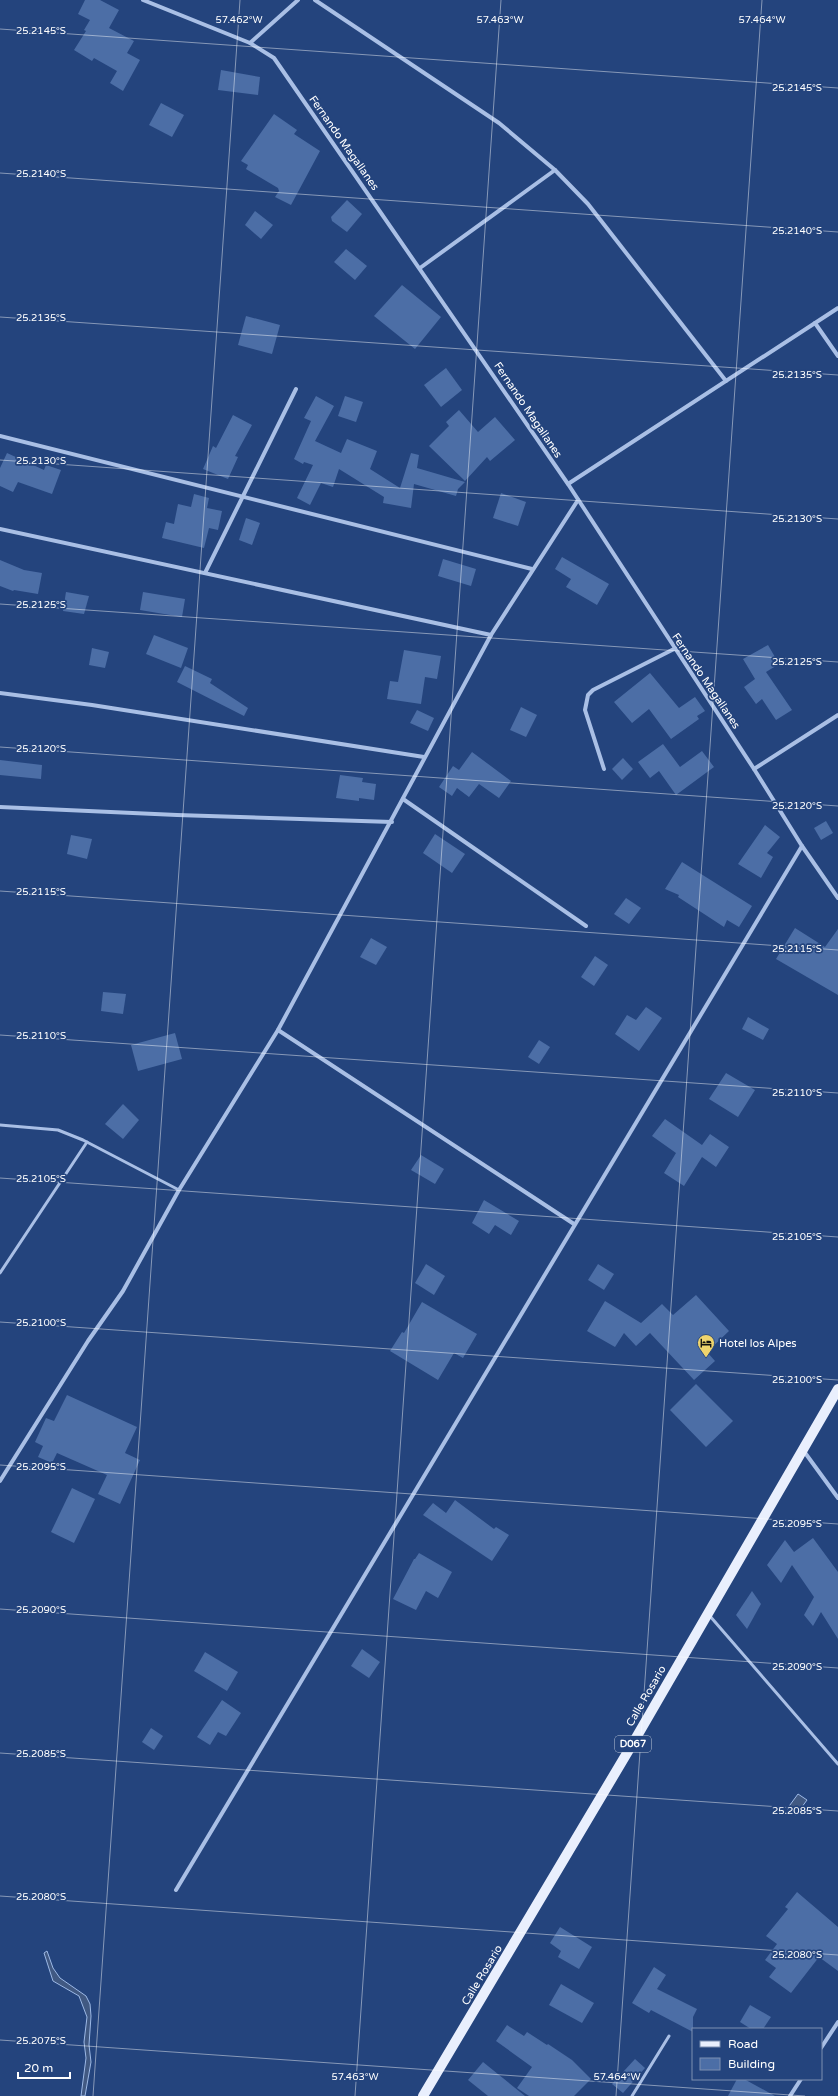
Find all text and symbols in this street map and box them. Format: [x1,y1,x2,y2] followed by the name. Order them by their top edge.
[215,14,263,26] text: 57.462°W
[476,14,524,26] text: 57.463°W
[738,14,786,26] text: 57.464°W
[16,25,66,37] text: 25.2145°S
[772,82,822,94] text: 25.2145°S
[306,93,382,193] street label: Fernando Magallanes
[16,168,66,180] text: 25.2140°S
[772,225,822,237] text: 25.2140°S
[16,312,66,324] text: 25.2135°S
[491,360,565,460] street label: Fernando Magallanes
[772,369,822,381] text: 25.2135°S
[16,455,66,467] text: 25.2130°S
[772,513,822,525] text: 25.2130°S
[16,599,66,611] text: 25.2125°S
[669,631,743,731] street label: Fernando Magallanes
[772,656,822,668] text: 25.2125°S
[16,743,66,755] text: 25.2120°S
[772,800,822,812] text: 25.2120°S
[16,886,66,898] text: 25.2115°S
[772,943,822,955] text: 25.2115°S
[16,1030,66,1042] text: 25.2110°S
[772,1087,822,1099] text: 25.2110°S
[16,1173,66,1185] text: 25.2105°S
[772,1231,822,1243] text: 25.2105°S
[16,1317,66,1329] text: 25.2100°S
[696,1333,716,1358] hotel icon: Hotel los Alpes
[719,1337,797,1350] place label: Hotel los Alpes
[772,1374,822,1386] text: 25.2100°S
[16,1461,66,1473] text: 25.2095°S
[772,1518,822,1530] text: 25.2095°S
[16,1604,66,1616] text: 25.2090°S
[772,1661,822,1673] text: 25.2090°S
[623,1663,669,1729] street label: Calle Rosario
[615,1736,651,1752] road number: D067
[16,1748,66,1760] text: 25.2085°S
[772,1805,822,1817] text: 25.2085°S
[16,1891,66,1903] text: 25.2080°S
[459,1942,505,2007] street label: Calle Rosario
[772,1949,822,1961] text: 25.2080°S
[692,2028,822,2080] legend
[16,2035,66,2047] text: 25.2075°S
[728,2037,758,2051] text: Road
[18,2054,70,2080] scale bar
[728,2057,775,2071] text: Building
[24,2061,53,2075] text: 20 m
[331,2071,379,2083] text: 57.463°W
[593,2071,641,2083] text: 57.464°W

